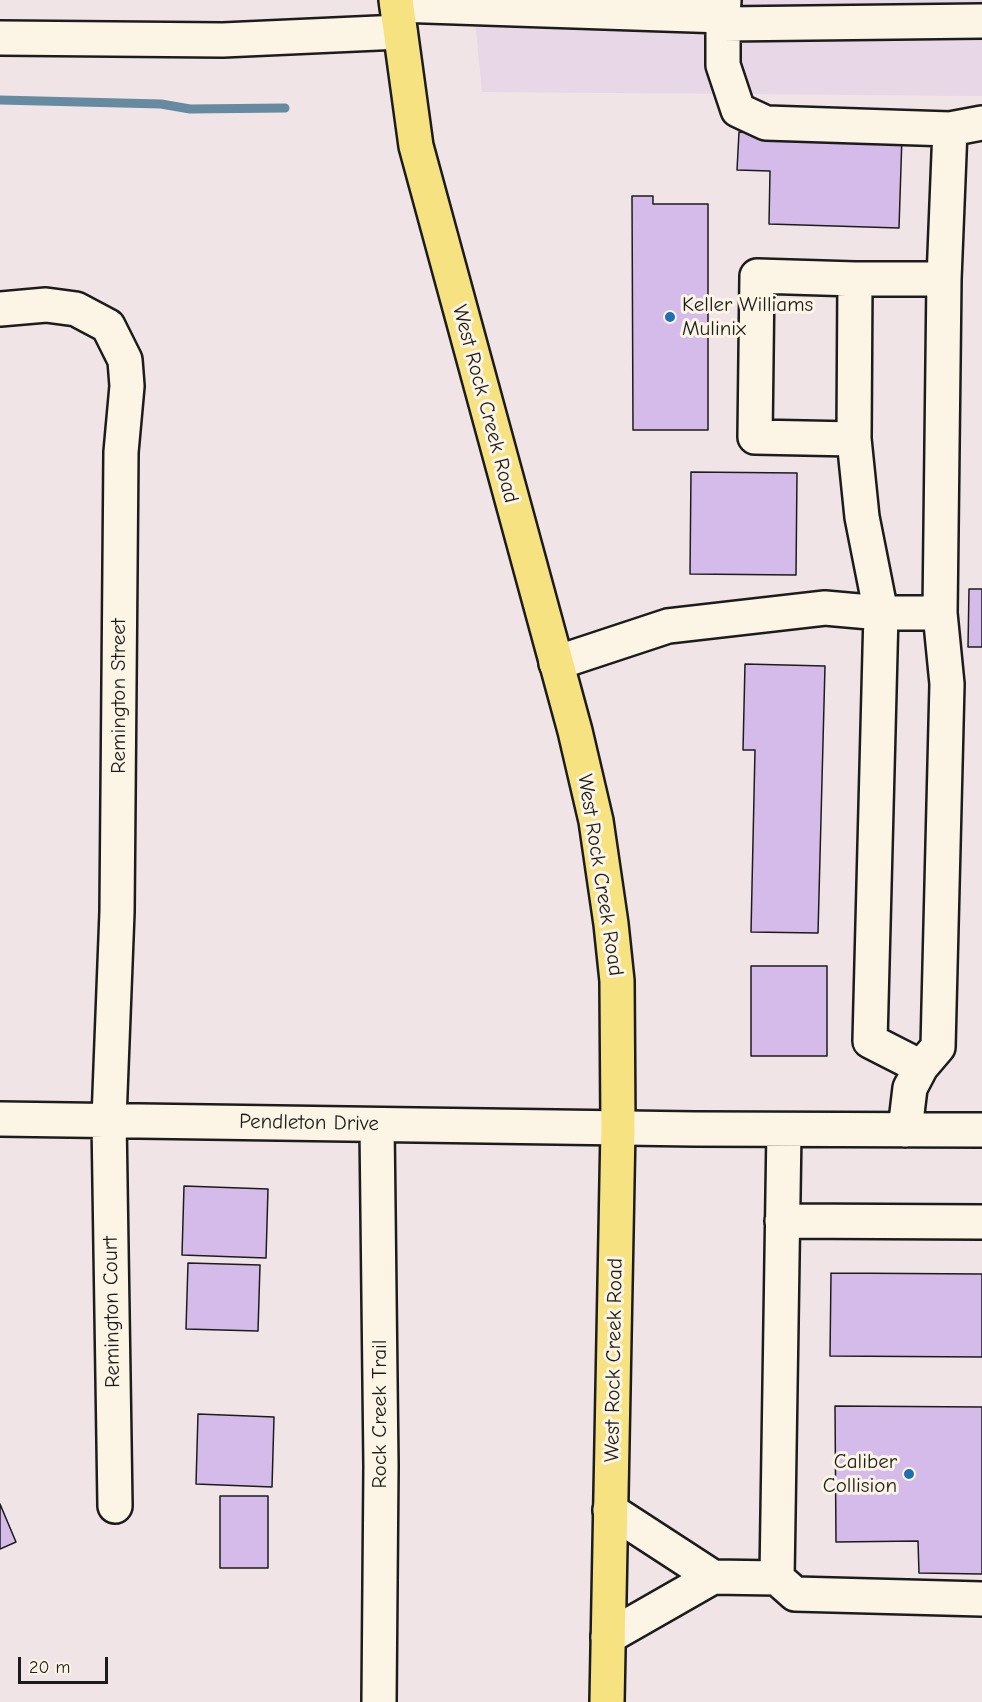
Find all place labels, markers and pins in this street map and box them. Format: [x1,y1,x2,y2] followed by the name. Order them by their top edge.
[682,292,813,342] place label: Keller Williams Mulinix
[663,310,677,324] marker: Keller Williams Mulinix
[823,1449,897,1499] place label: Caliber Collision
[902,1467,916,1481] marker: Caliber Collision

